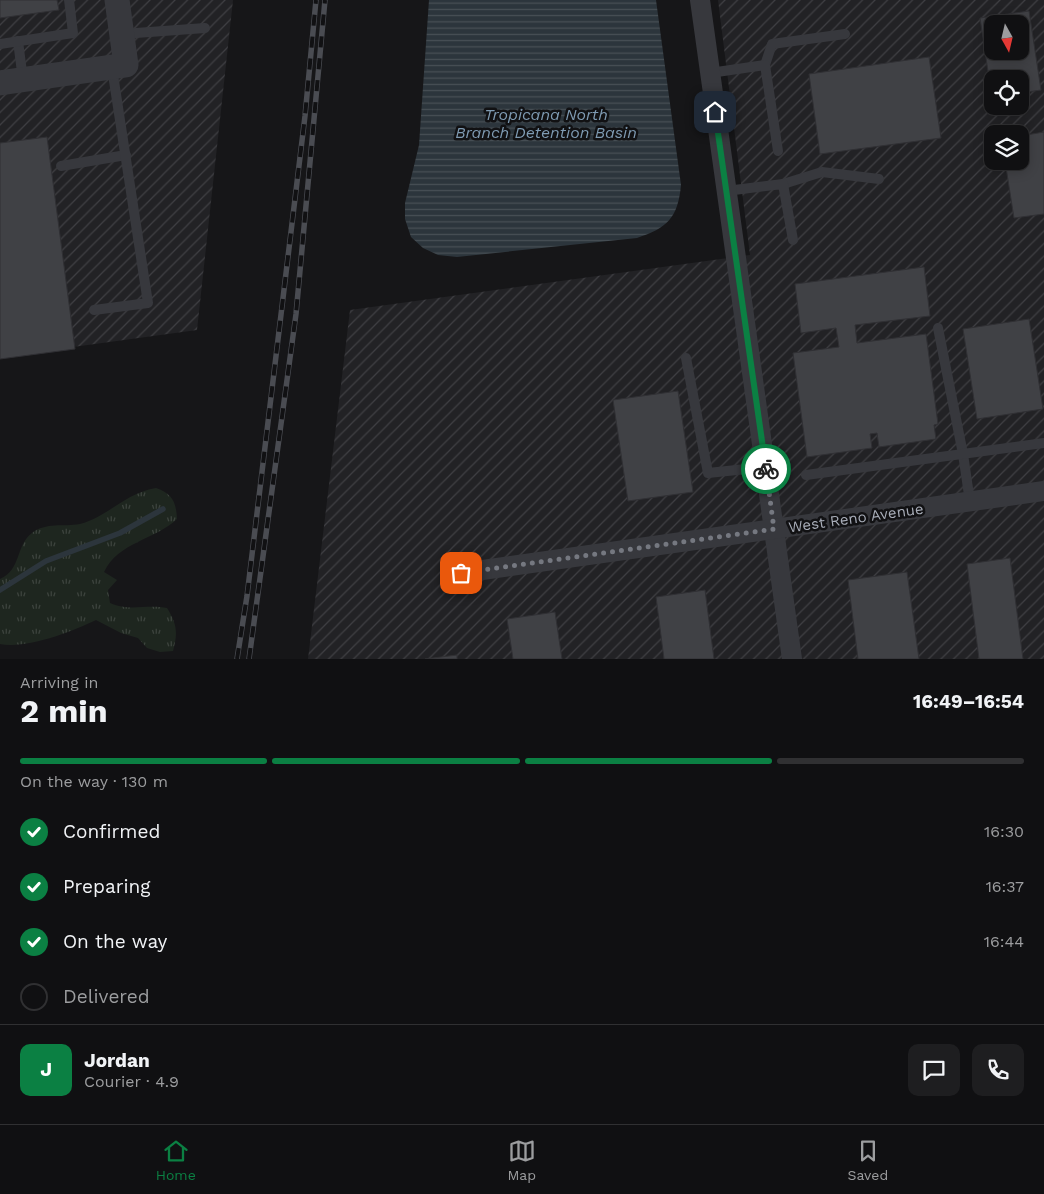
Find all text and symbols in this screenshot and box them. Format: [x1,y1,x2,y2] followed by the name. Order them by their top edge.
[984,15,1029,60] north arrow
[984,15,1029,170] map controls
[984,70,1029,115] button: locate
[694,91,736,133] pin
[701,98,729,126] icon: home
[455,105,637,142] water label: Tropicana North Branch Detention Basin
[984,125,1029,170] button: layers
[741,444,791,494] courier
[752,455,780,483] icon: bike
[787,500,925,536] street label: West Reno Avenue
[440,552,482,594] pin
[447,559,475,587] icon: bag
[20,673,98,692] text: Arriving in
[913,690,1024,713] text: 16:49–16:54
[20,692,108,730] text: 2 min
[20,772,168,791] text: On the way · 130 m
[20,818,48,846] icon: check
[63,820,160,843] text: Confirmed
[984,822,1024,841] text: 16:30
[20,873,48,901] icon: check
[63,875,150,898] text: Preparing
[986,877,1024,896] text: 16:37
[20,928,48,956] icon: check
[63,930,167,953] text: On the way
[984,932,1024,951] text: 16:44
[63,985,150,1008] text: Delivered
[908,1044,960,1096] button: chat
[972,1044,1024,1096] button: phone
[84,1049,150,1072] text: Jordan
[40,1058,52,1081] text: J
[84,1072,179,1091] text: Courier · 4.9
[156,1137,196,1183] tab: Home
[507,1137,536,1183] tab: Map
[848,1137,888,1183] tab: Saved

